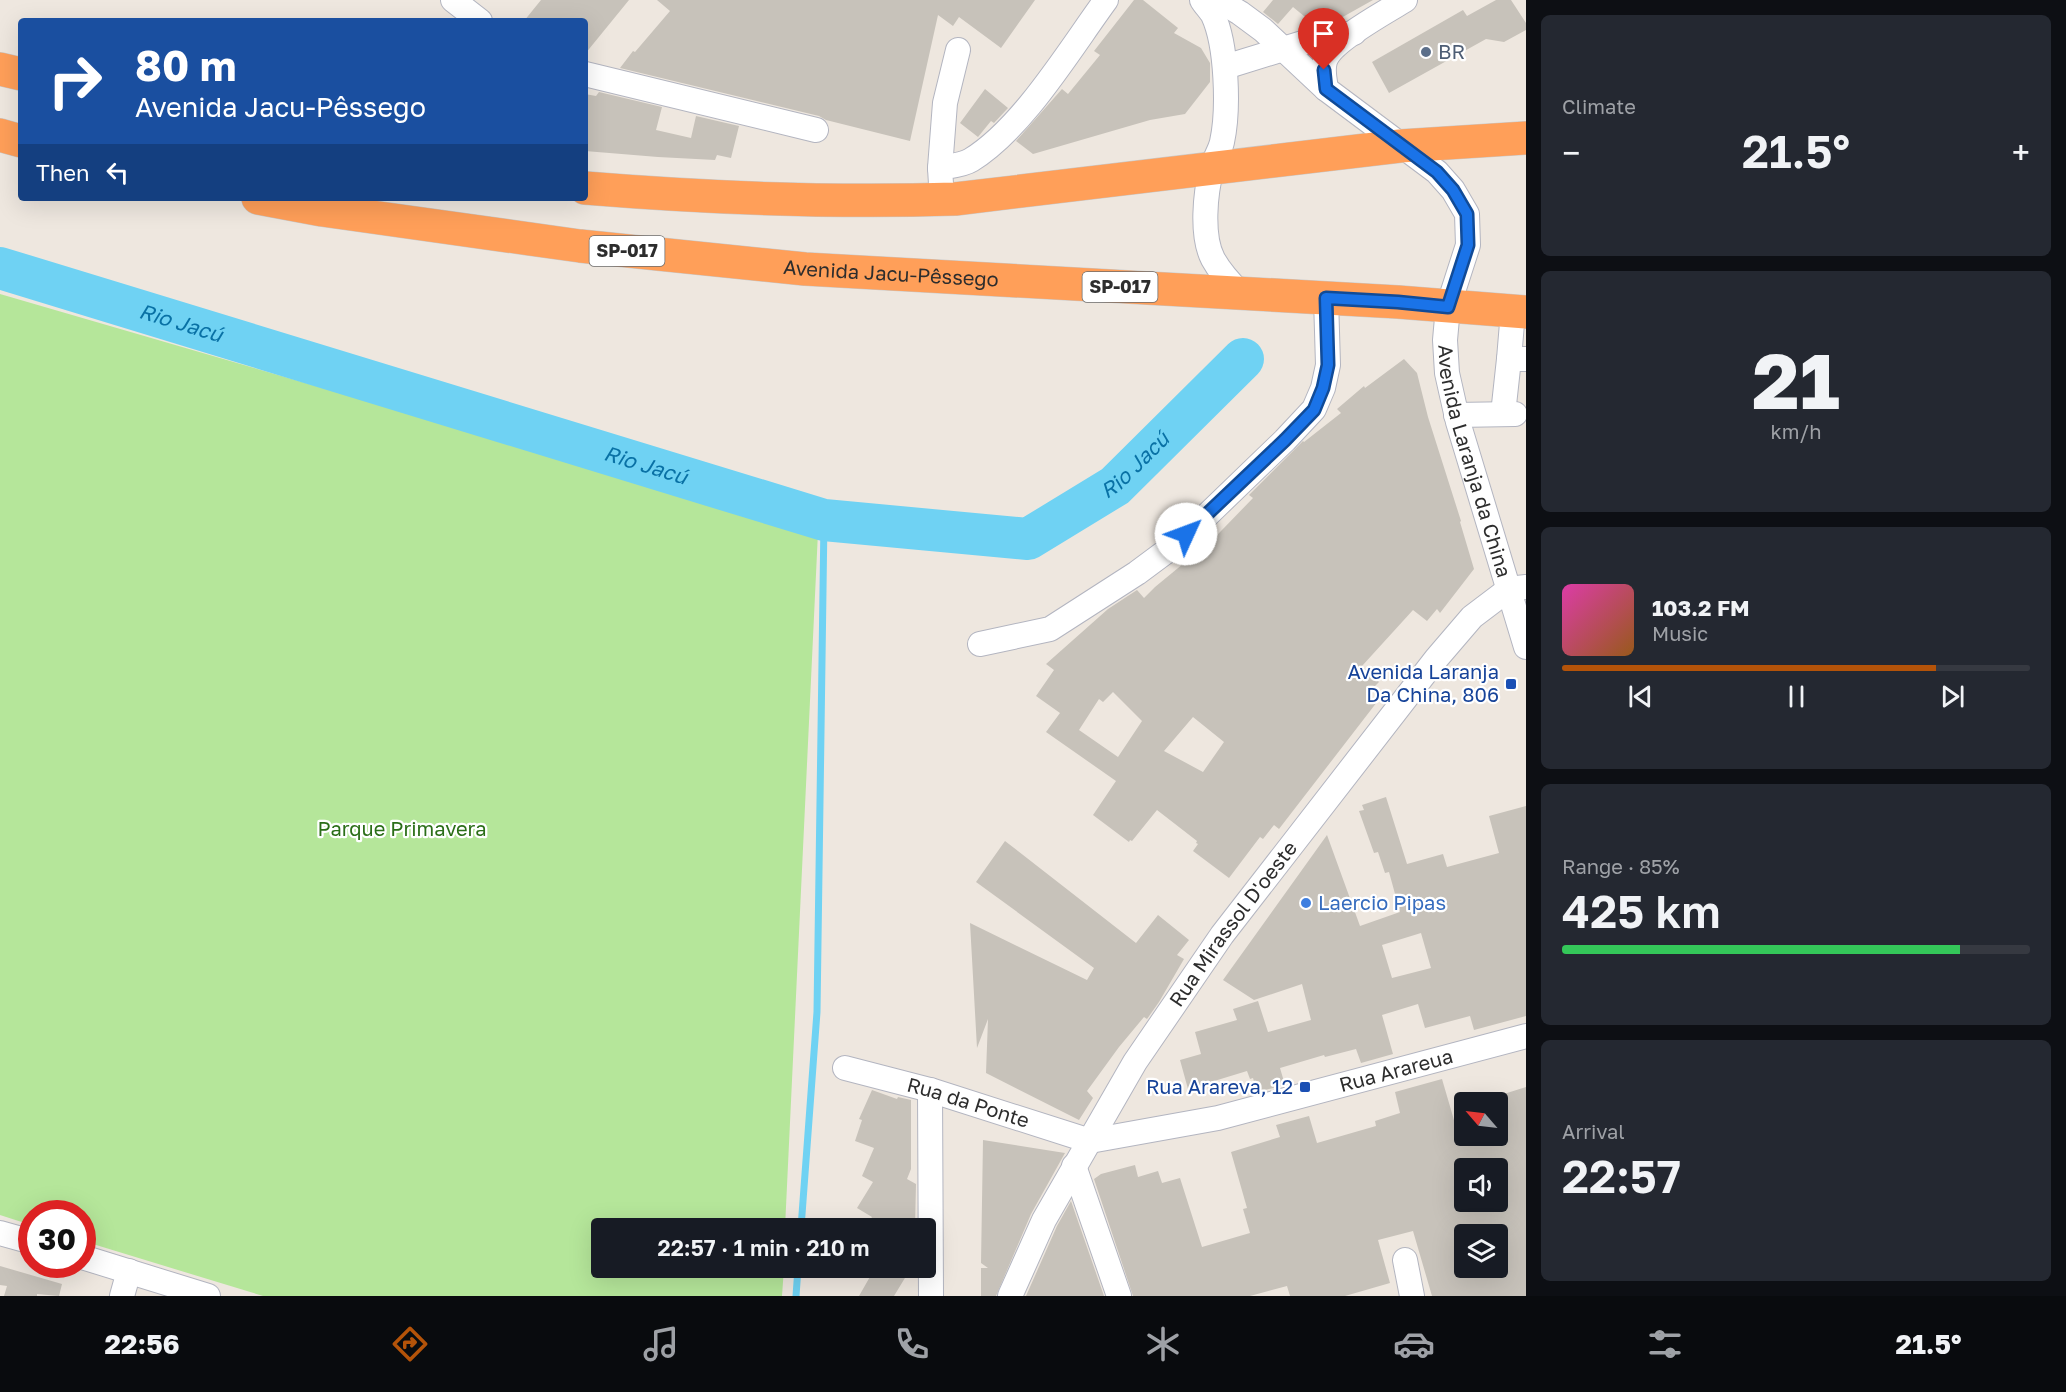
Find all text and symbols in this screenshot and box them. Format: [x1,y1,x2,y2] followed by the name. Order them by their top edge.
[1298,8,1349,70] pin
[1307,17,1340,50] icon: arrive
[1438,39,1465,63] place label: BR
[135,40,236,90] text: 80 m
[36,42,114,120] icon: right
[1419,45,1433,59] marker: BR
[135,91,426,123] text: Avenida Jacu-Pêssego
[1562,94,1636,118] text: Climate
[1742,124,1850,178] text: 21.5°
[1562,133,1580,172] text: −
[2012,133,2030,172] text: +
[101,156,134,189] icon: left
[36,159,89,186] text: Then
[590,236,664,266] road number: SP-017
[782,254,999,291] street label: Avenida Jacu-Pêssego
[1082,272,1158,302] road number: SP-017
[136,297,228,348] water label: Rio Jacú
[1752,333,1840,426] text: 21
[1434,344,1517,580] street label: Avenida Laranja da China
[1771,419,1821,443] text: km/h
[1096,424,1176,504] water label: Rio Jacú
[601,440,693,490] water label: Rio Jacú
[1154,502,1218,566] position arrow
[1652,594,1750,621] text: 103.2 FM
[1652,621,1708,645] text: Music
[1347,659,1499,706] place label: Avenida Laranja Da China, 806
[1504,677,1518,691] marker: Avenida Laranja Da China, 806
[1624,680,1657,713] icon: previous
[1780,680,1813,713] icon: pause
[1936,680,1969,713] icon: next
[318,816,486,840] park label: Parque Primavera
[1164,836,1301,1011] street label: Rua Mirassol D'oeste
[1562,854,1680,878] text: Range · 85%
[1562,884,1721,938] text: 425 km
[1318,890,1446,914] place label: Laercio Pipas
[1299,896,1313,910] marker: Laercio Pipas
[1336,1043,1455,1096] street label: Rua Arareua
[905,1072,1033,1132] street label: Rua da Ponte
[1146,1074,1293,1098] place label: Rua Arareva, 12
[1298,1080,1312,1094] marker: Rua Arareva, 12
[1454,1092,1508,1146] north arrow
[1454,1092,1508,1278] map controls
[1562,1119,1625,1143] text: Arrival
[1562,1149,1681,1203] text: 22:57
[1454,1158,1508,1212] button: sound
[18,1200,96,1278] speed limit sign: 30
[1454,1224,1508,1278] button: layers
[657,1234,870,1261] text: 22:57 · 1 min · 210 m
[389,1323,431,1365] icon: directions
[640,1323,682,1365] icon: music
[891,1323,933,1365] icon: phone
[1142,1323,1184,1365] icon: climate
[1393,1323,1435,1365] icon: car
[1644,1323,1686,1365] icon: filters
[105,1328,180,1360] text: 22:56
[1895,1328,1961,1360] text: 21.5°

